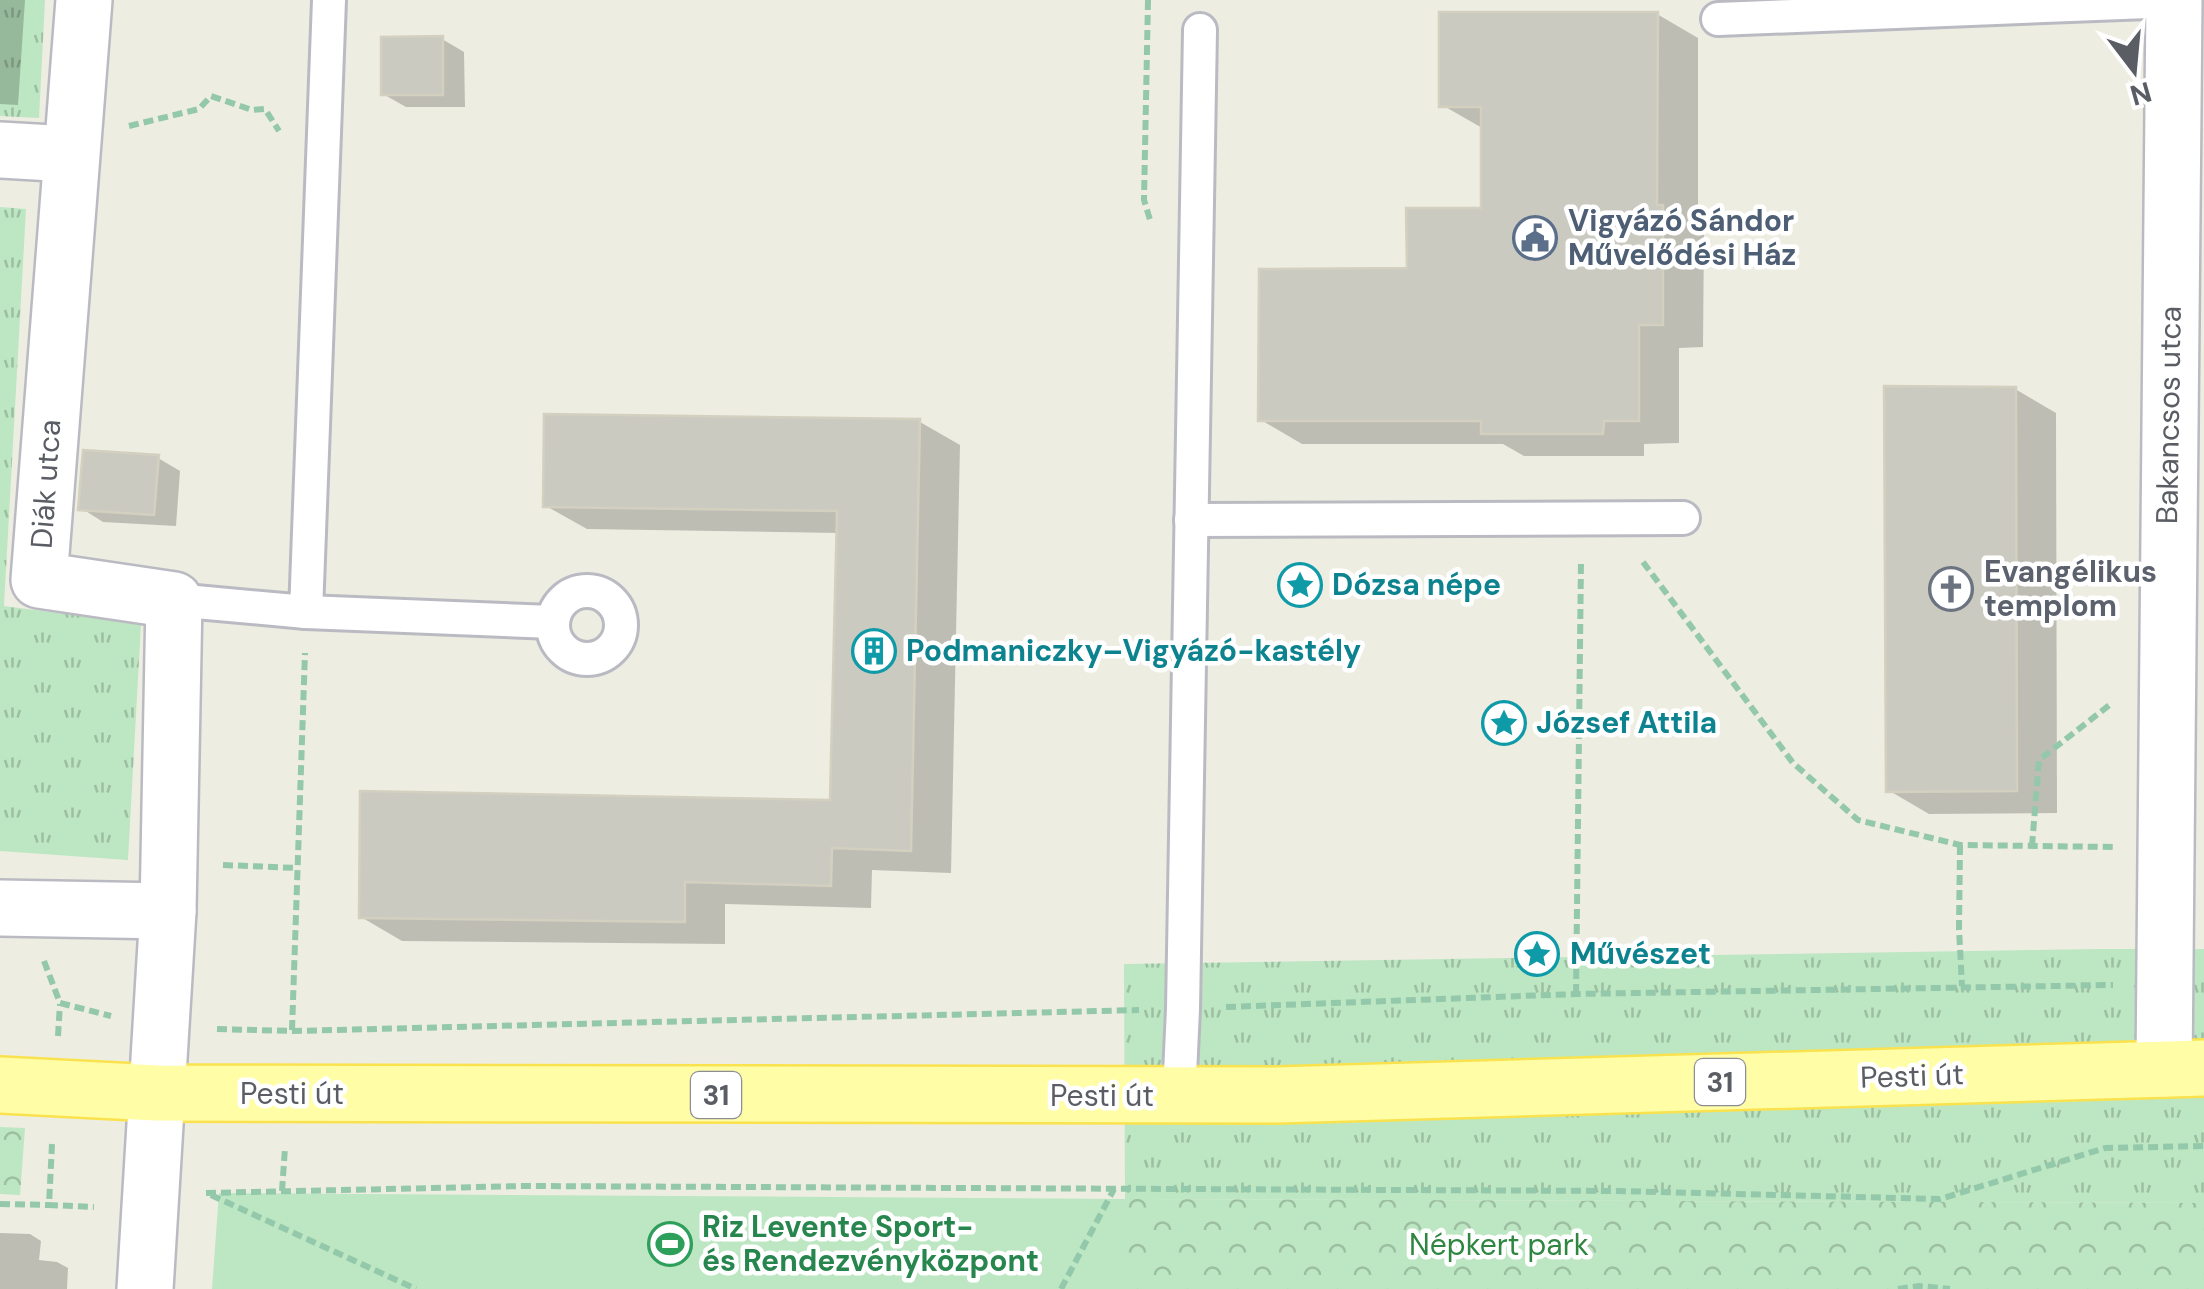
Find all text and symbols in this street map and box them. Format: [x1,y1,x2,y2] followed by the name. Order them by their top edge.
[2084,20,2184,120] north arrow
[2126,73,2156,114] text: N
[1568,201,1796,274] place label: Vigyázó Sándor Művelődési Ház
[1512,215,1558,261] public building icon: Vigyázó Sándor Művelődési Ház
[2147,306,2190,524] street label: Bakancsos utca
[22,418,69,550] street label: Diák utca
[1984,552,2157,625] place label: Evangélikus templom
[1277,562,1323,608] place icon: Dózsa népe
[1332,565,1501,604] place label: Dózsa népe
[1928,566,1974,612] church icon: Evangélikus templom
[851,628,897,674] building icon: Podmaniczky–Vigyázó-kastély
[906,631,1361,670] place label: Podmaniczky–Vigyázó-kastély
[1481,700,1527,746] place icon: József Attila
[1536,703,1717,742] place label: József Attila
[1514,931,1560,977] place icon: Művészet
[1570,934,1711,973] place label: Művészet
[1859,1054,1965,1097] street label: Pesti út
[1695,1059,1745,1105] road number: 31
[691,1072,741,1118] road number: 31
[240,1074,344,1113] street label: Pesti út
[1050,1076,1154,1115] street label: Pesti út
[702,1207,1039,1280] place label: Riz Levente Sport- és Rendezvényközpont
[647,1221,693,1267] sports icon: Riz Levente Sport- és Rendezvényközpont
[1409,1225,1589,1264] park label: Népkert park

